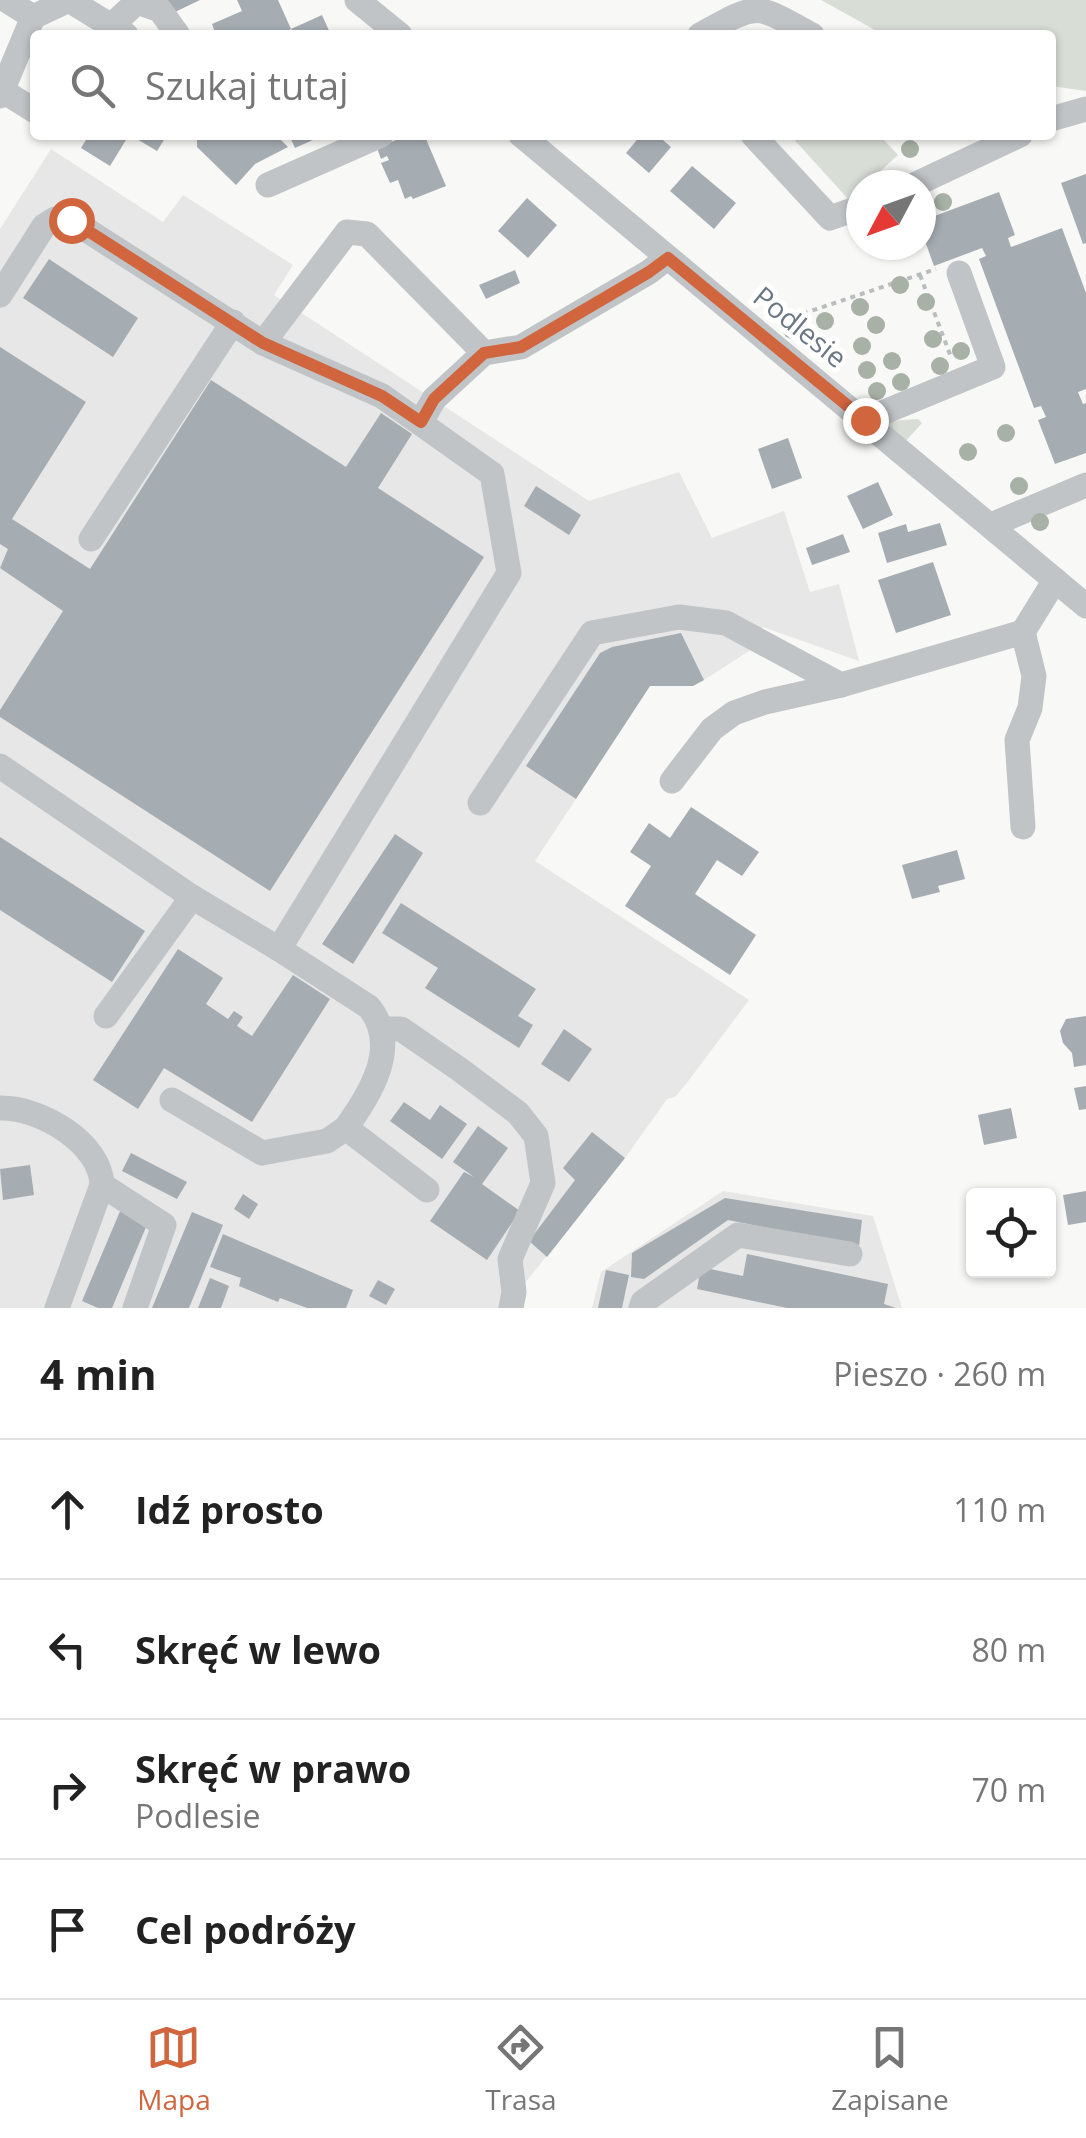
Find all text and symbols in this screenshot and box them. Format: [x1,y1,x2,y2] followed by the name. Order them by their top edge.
[30,30,1056,140] search box
[65,58,120,113] icon: search
[145,59,349,111] text: Szukaj tutaj
[846,170,936,260] north arrow
[49,198,95,244] route start
[746,277,855,376] street label: Podlesie
[843,398,889,444] route end
[966,1188,1056,1278] map controls
[966,1188,1056,1278] button: locate
[40,1345,157,1402] text: 4 min
[833,1352,1046,1395] text: Pieszo · 260 m
[40,1482,95,1537] icon: ahead
[135,1483,324,1535] text: Idź prosto
[953,1488,1046,1531] text: 110 m
[40,1622,95,1677] icon: left
[135,1623,381,1675] text: Skręć w lewo
[971,1628,1046,1671] text: 80 m
[135,1742,411,1794] text: Skręć w prawo
[40,1762,95,1817] icon: right
[971,1768,1046,1811] text: 70 m
[135,1794,260,1837] text: Podlesie
[40,1902,95,1957] icon: arrive
[135,1903,356,1955] text: Cel podróży
[137,2020,211,2118] tab: Mapa
[485,2020,557,2118] tab: Trasa
[831,2020,949,2118] tab: Zapisane

